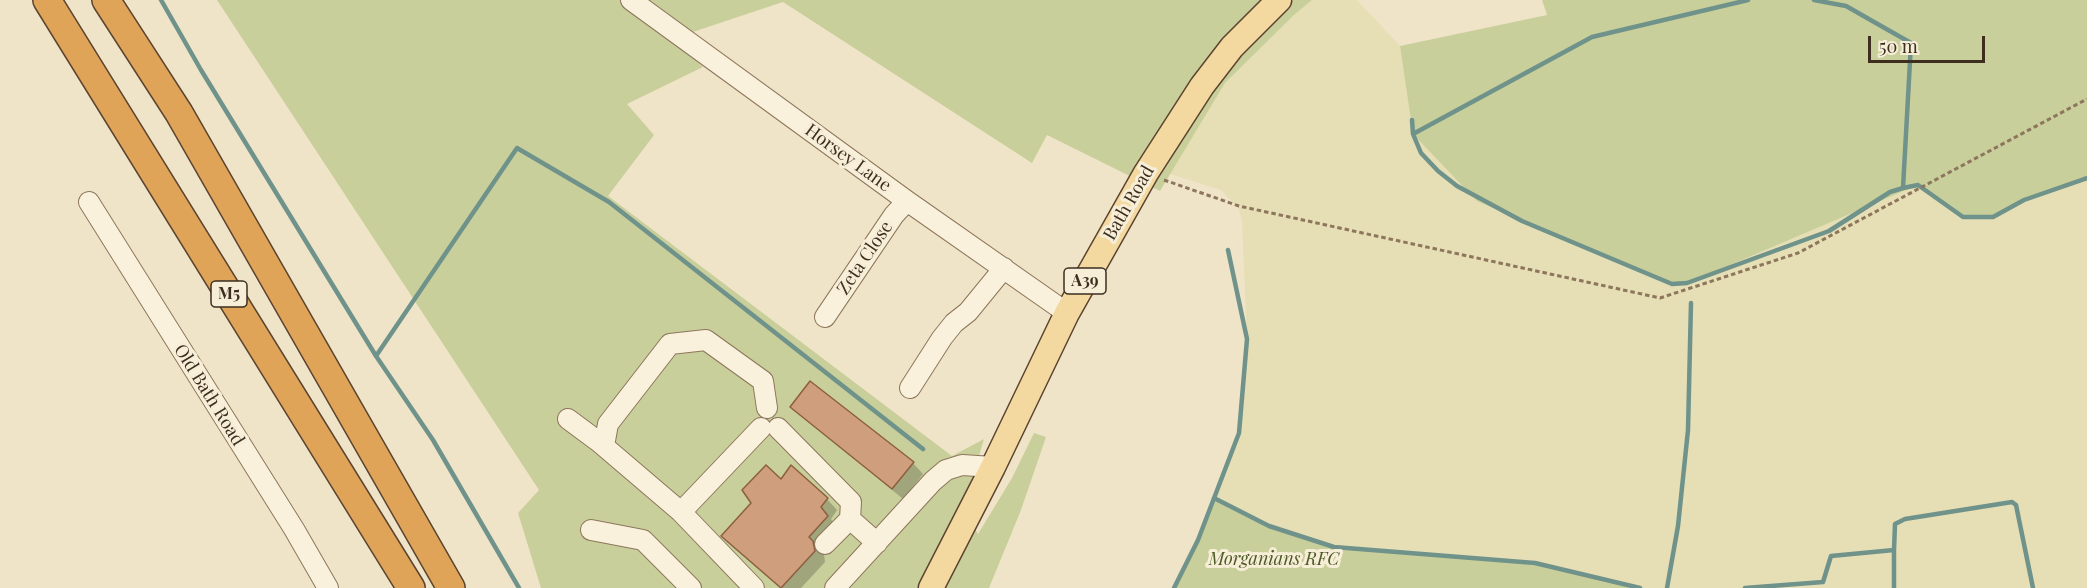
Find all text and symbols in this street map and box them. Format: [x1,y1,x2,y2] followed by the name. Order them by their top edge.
[1871,24,1988,62] scale bar
[1879,34,1918,58] text: 50 m
[801,120,895,196] street label: Horsey Lane
[1099,162,1159,244] street label: Bath Road
[833,217,897,299] street label: Zeta Close
[1064,268,1106,294] road number: A39
[211,281,247,307] road number: M5
[169,340,249,450] street label: Old Bath Road
[1209,548,1339,570] park label: Morganians RFC

